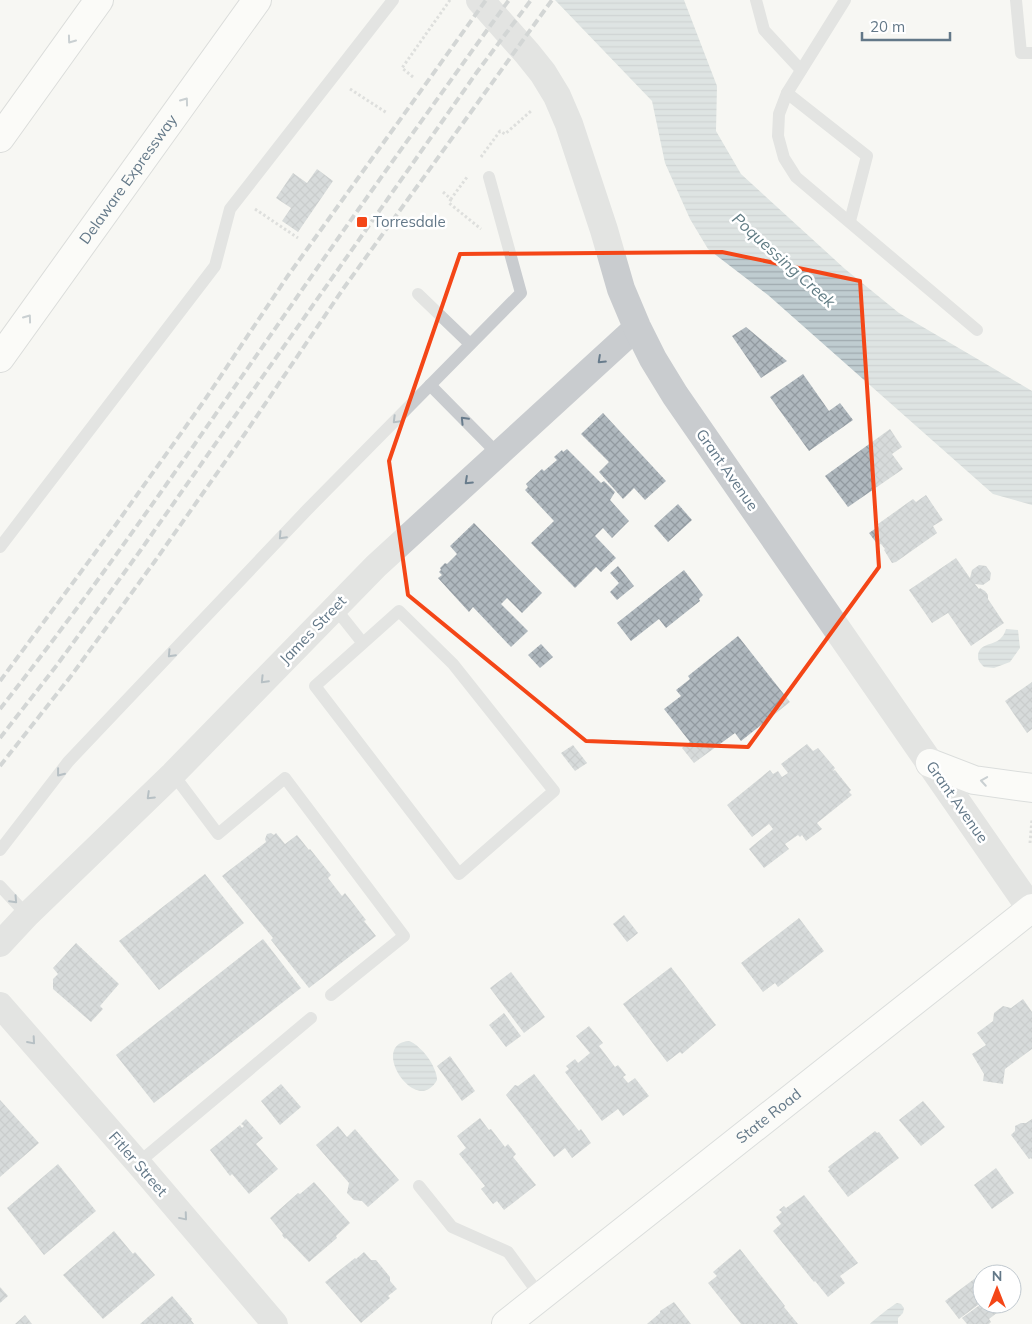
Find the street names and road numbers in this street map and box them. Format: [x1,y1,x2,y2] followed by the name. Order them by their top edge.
[75,110,181,248] street label: Delaware Expressway
[692,425,763,514] street label: Grant Avenue
[275,591,350,668] street label: James Street
[922,757,993,846] street label: Grant Avenue
[732,1084,805,1147] street label: State Road
[105,1127,172,1200] street label: Fitler Street

